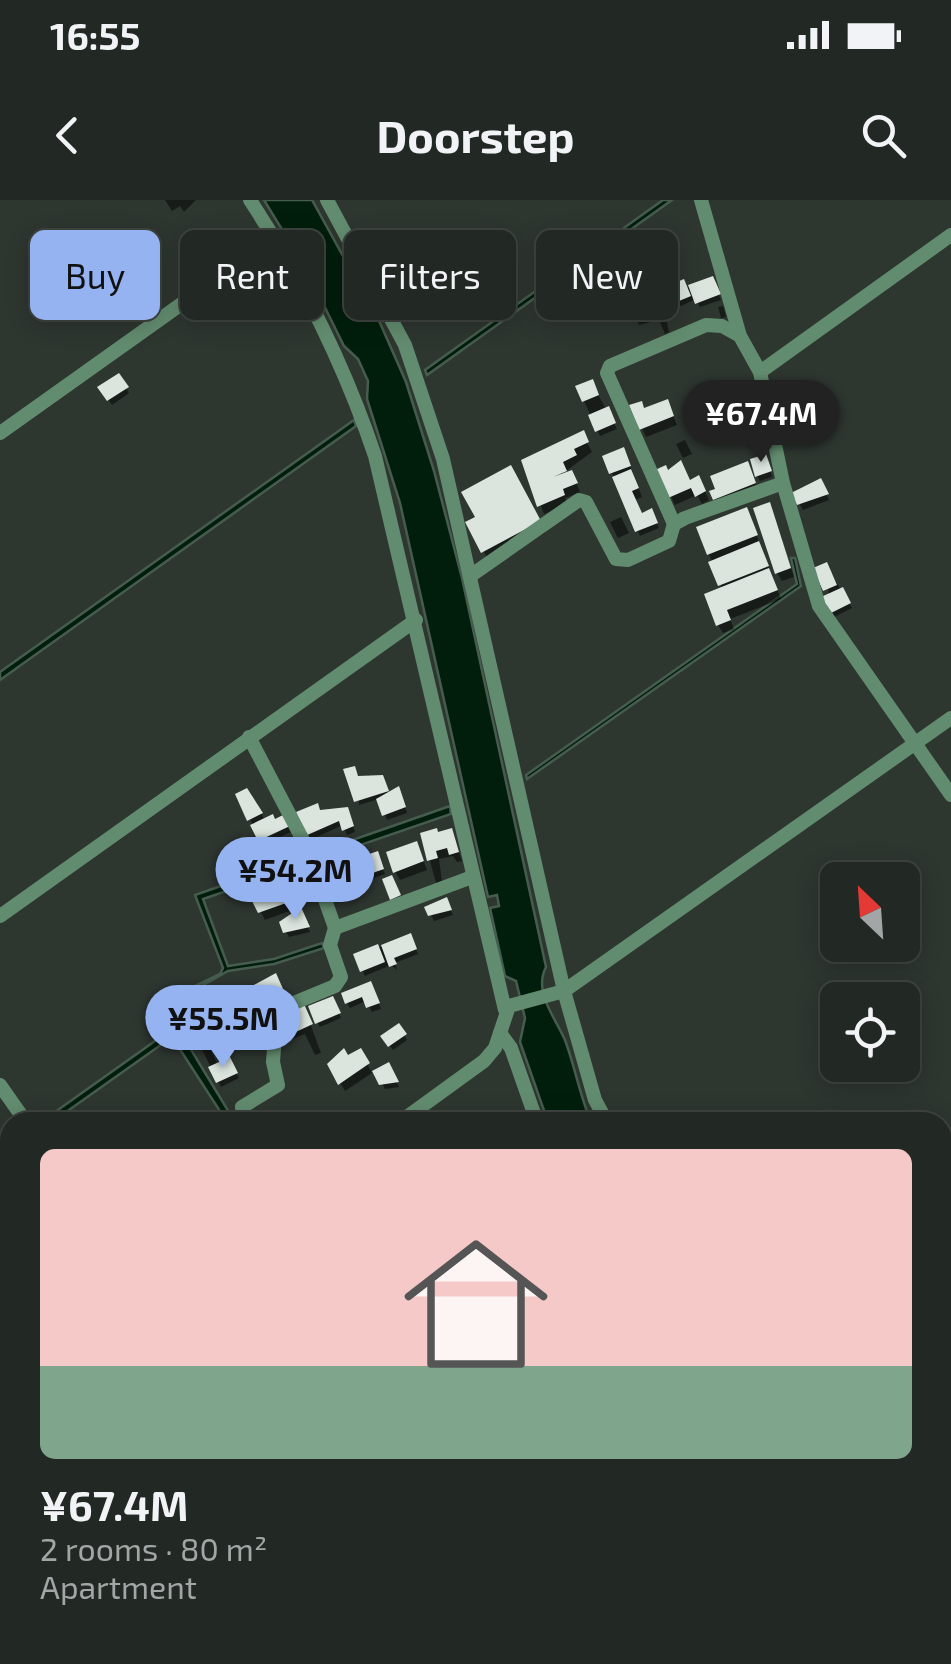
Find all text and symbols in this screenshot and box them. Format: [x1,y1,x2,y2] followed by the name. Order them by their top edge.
[50,12,141,58] text: 16:55
[40,108,95,163] icon: back
[377,108,574,162] text: Doorstep
[856,108,911,163] icon: search
[30,230,160,320] chip: Buy
[180,230,324,320] chip: Rent
[344,230,516,320] chip: Filters
[536,230,678,320] chip: New
[680,380,842,465] pin: ¥67.4M
[704,393,818,431] text: ¥67.4M
[214,837,376,922] pin: ¥54.2M
[238,850,352,888] text: ¥54.2M
[820,862,920,962] north arrow
[820,862,920,1082] map controls
[820,982,920,1082] button: locate
[142,985,304,1070] pin: ¥55.5M
[167,998,279,1036] text: ¥55.5M
[386,1214,566,1394] icon: home
[40,1479,188,1529] text: ¥67.4M
[40,1529,267,1567] text: 2 rooms · 80 m²
[40,1567,197,1605] text: Apartment

